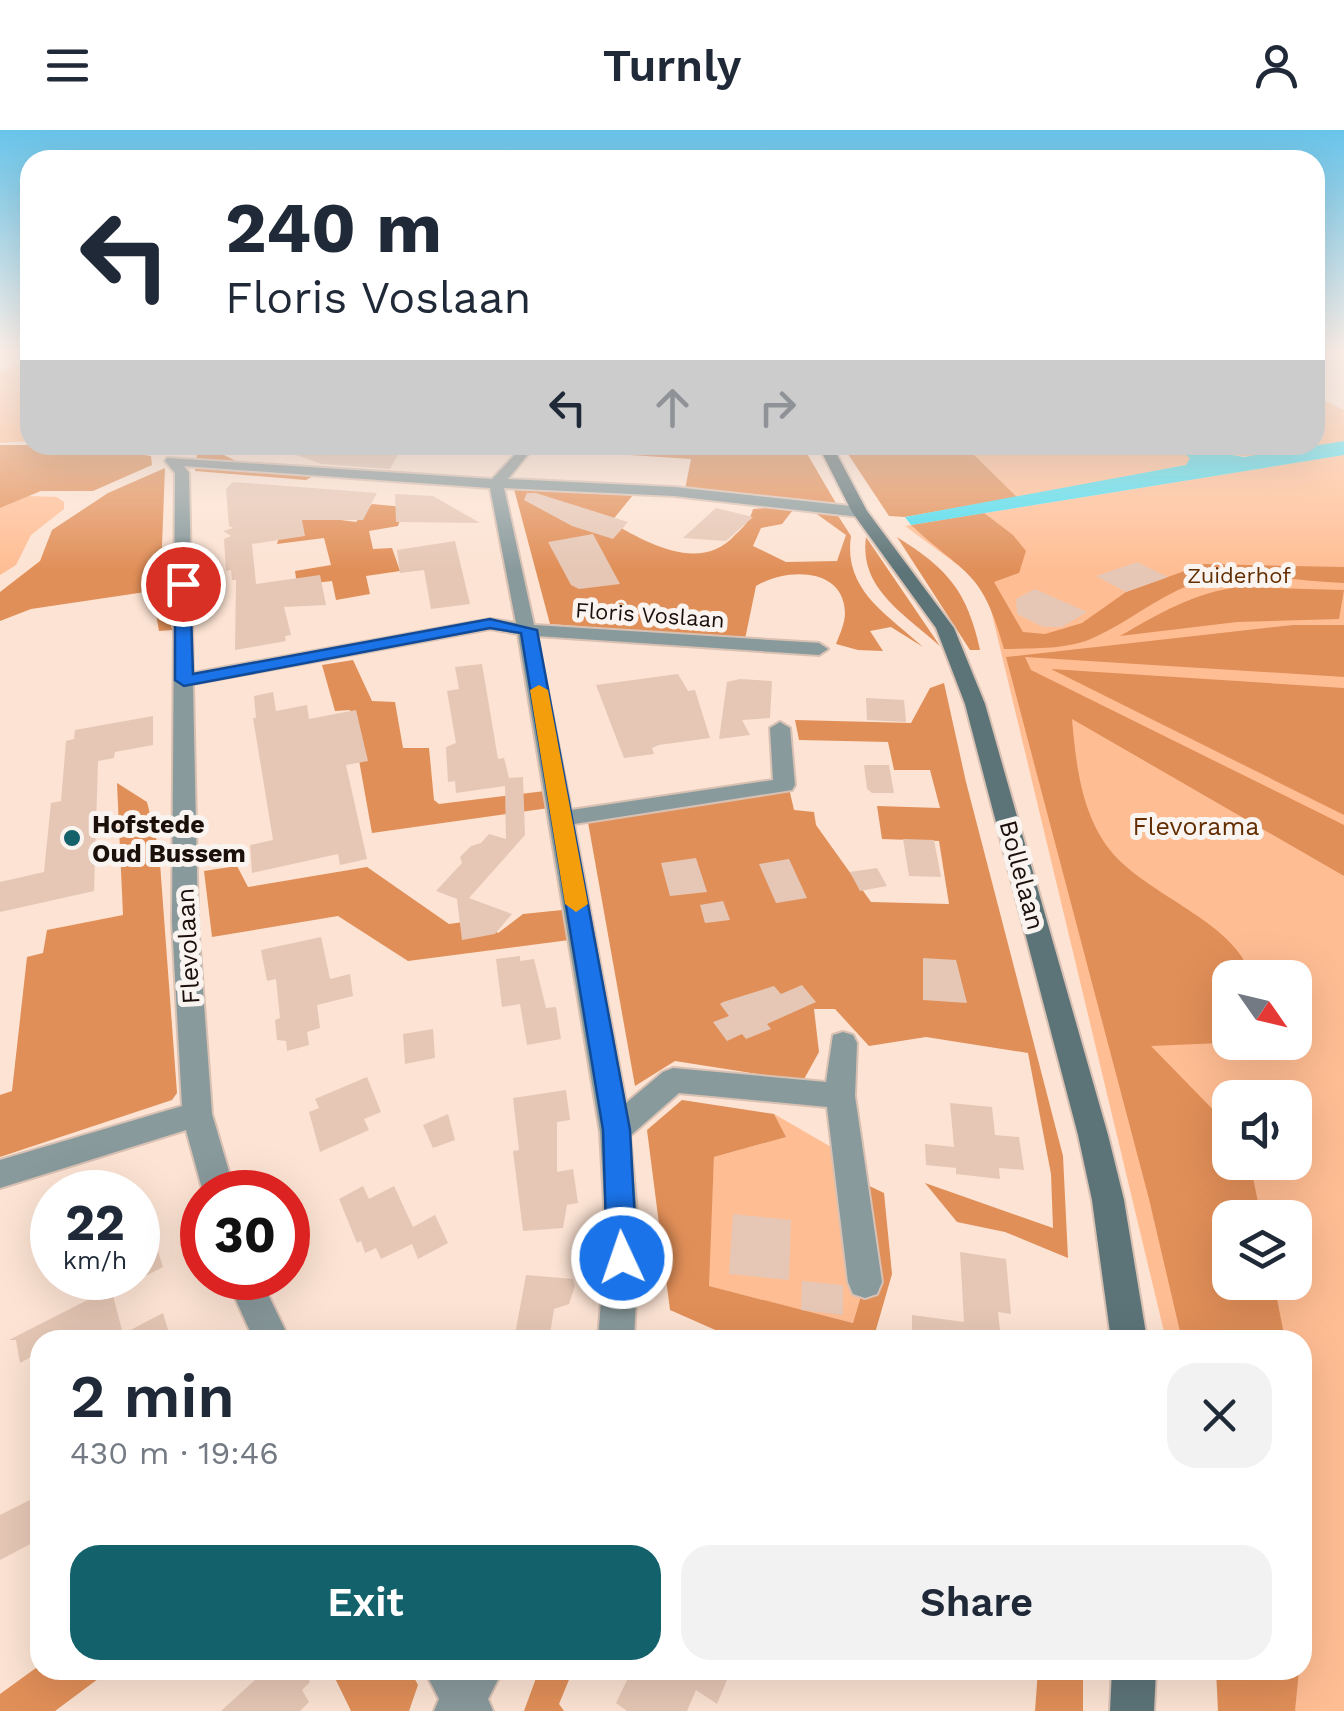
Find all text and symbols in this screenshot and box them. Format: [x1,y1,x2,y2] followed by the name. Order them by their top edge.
[40,38,95,93] icon: menu
[1249,38,1304,93] icon: person
[603,39,741,92] text: Turnly
[225,187,442,269] text: 240 m
[60,190,190,320] icon: left
[225,271,531,324] text: Floris Voslaan
[540,380,595,435] icon: left
[645,380,700,435] icon: ahead
[750,380,805,435] icon: right
[141,542,226,627] pin
[156,557,211,612] icon: arrive
[1187,563,1291,588] park label: Zuiderhof
[574,597,726,633] street label: Floris Voslaan
[92,810,246,868] place label: Hofstede Oud Bussem
[1133,812,1259,841] park label: Flevorama
[993,817,1051,933] street label: Bollelaan
[61,827,83,849] marker: Hofstede Oud Bussem
[170,887,206,1005] street label: Flevolaan
[1212,960,1312,1060] north arrow
[1212,960,1312,1300] map controls
[1212,1080,1312,1180] button: sound
[180,1170,310,1300] speed limit sign: 30
[65,1193,125,1252] text: 22
[1212,1200,1312,1300] button: layers
[570,1206,674,1310] position arrow
[63,1246,127,1275] text: km/h
[70,1361,235,1432] text: 2 min
[1167,1363,1272,1468] button: close
[70,1434,279,1472] text: 430 m · 19:46
[70,1545,661,1660] button: Exit
[681,1545,1272,1660] button: Share

